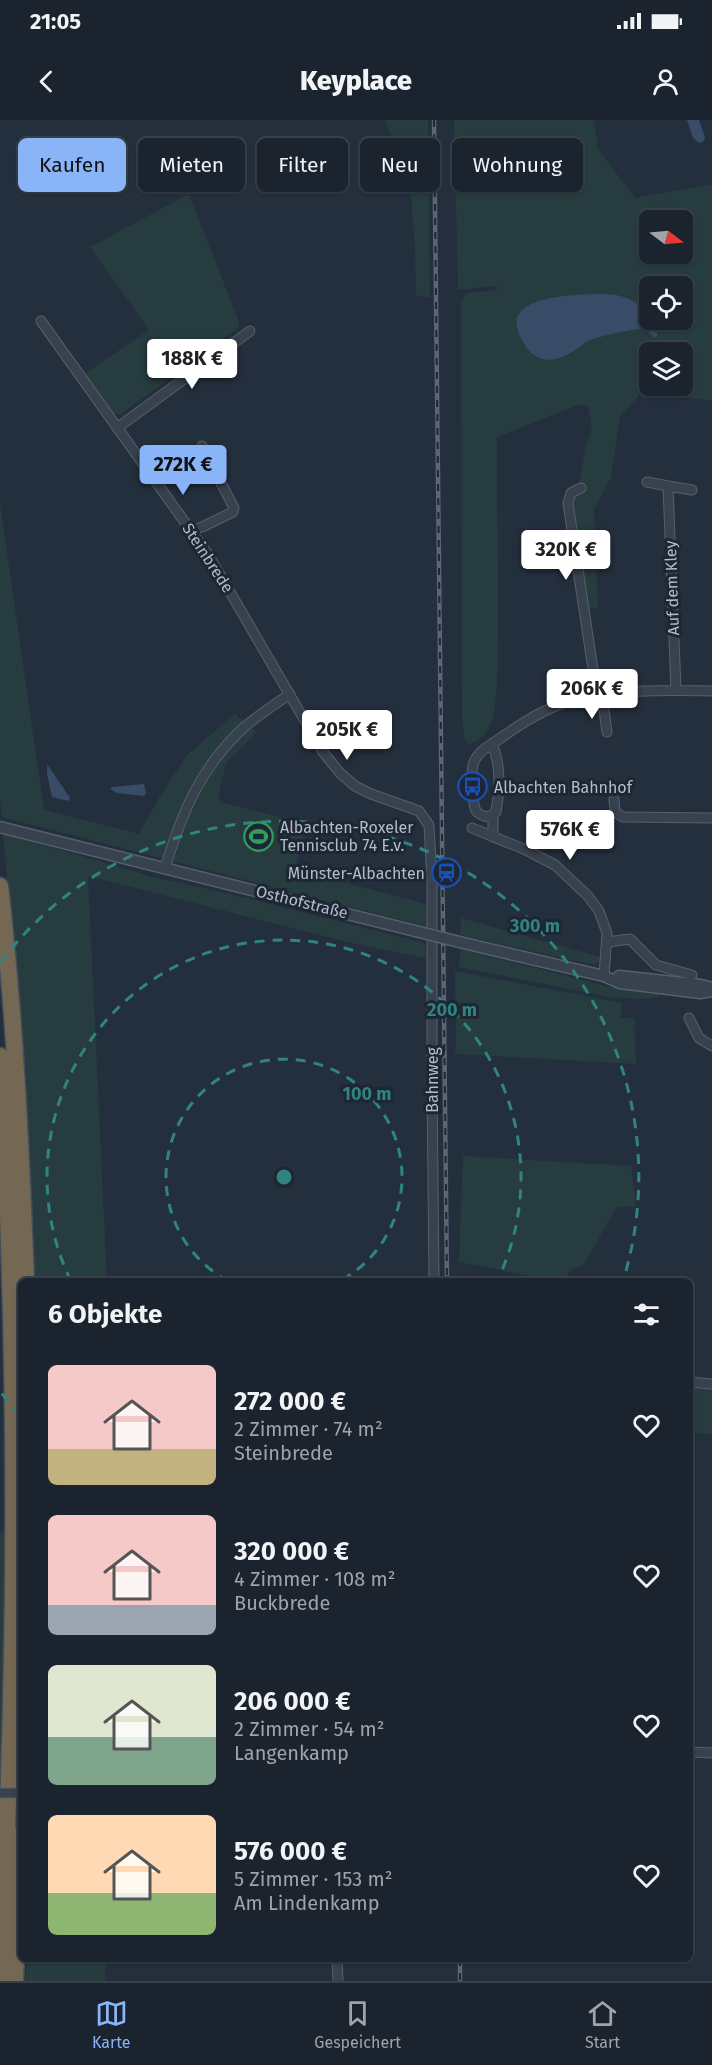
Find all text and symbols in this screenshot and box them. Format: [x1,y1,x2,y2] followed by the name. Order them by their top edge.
[30,8,81,35] text: 21:05
[30,65,63,98] icon: back
[300,65,412,97] text: Keyplace
[649,65,682,98] icon: person
[18,138,126,192] chip: Kaufen
[138,138,245,192] chip: Mieten
[257,138,348,192] chip: Filter
[360,138,440,192] chip: Neu
[452,138,583,192] chip: Wohnung
[639,210,693,264] north arrow
[639,210,693,396] map controls
[639,276,693,330] button: locate
[143,339,241,390] pin: 188K €
[639,342,693,396] button: layers
[161,346,223,370] text: 188K €
[134,445,232,496] pin: 272K €
[154,452,212,476] text: 272K €
[178,520,238,596] street label: Steinbrede
[517,530,615,581] pin: 320K €
[535,537,597,561] text: 320K €
[661,540,683,636] street label: Auf dem Kley
[543,669,641,720] pin: 206K €
[561,676,623,700] text: 206K €
[298,710,396,761] pin: 205K €
[316,717,378,741] text: 205K €
[457,771,489,803] bus stop icon: Albachten Bahnhof
[494,778,634,797] place label: Albachten Bahnhof
[521,810,619,861] pin: 576K €
[540,817,600,841] text: 576K €
[280,818,414,855] place label: Albachten-Roxeler Tennisclub 74 E.v.
[243,820,275,852] sports icon: Albachten-Roxeler Tennisclub 74 E.v.
[430,857,462,889] station icon: Münster-Albachten
[288,864,425,883] place label: Münster-Albachten
[254,881,350,923] street label: Osthofstraße
[509,915,560,937] text: 300 m
[427,999,477,1021] text: 200 m
[423,1046,442,1113] street label: Bahnweg
[343,1083,391,1105] text: 100 m
[274,1167,294,1187] centre of rings
[630,1298,663,1331] icon: filters
[48,1299,162,1330] text: 6 Objekte
[234,1386,346,1417] text: 272 000 €
[96,1389,168,1461] icon: home
[630,1409,663,1442] icon: heart
[234,1417,383,1441] text: 2 Zimmer · 74 m²
[234,1441,333,1465] text: Steinbrede
[234,1536,349,1567] text: 320 000 €
[96,1539,168,1611] icon: home
[630,1559,663,1592] icon: heart
[234,1567,396,1591] text: 4 Zimmer · 108 m²
[234,1591,330,1615] text: Buckbrede
[234,1686,351,1717] text: 206 000 €
[96,1689,168,1761] icon: home
[630,1709,663,1742] icon: heart
[234,1717,385,1741] text: 2 Zimmer · 54 m²
[234,1741,349,1765] text: Langenkamp
[234,1836,347,1867] text: 576 000 €
[96,1839,168,1911] icon: home
[630,1859,663,1892] icon: heart
[234,1867,393,1891] text: 5 Zimmer · 153 m²
[234,1891,380,1915] text: Am Lindenkamp
[92,1997,130,2052] tab: Karte
[314,1997,401,2052] tab: Gespeichert
[585,1997,620,2052] tab: Start

